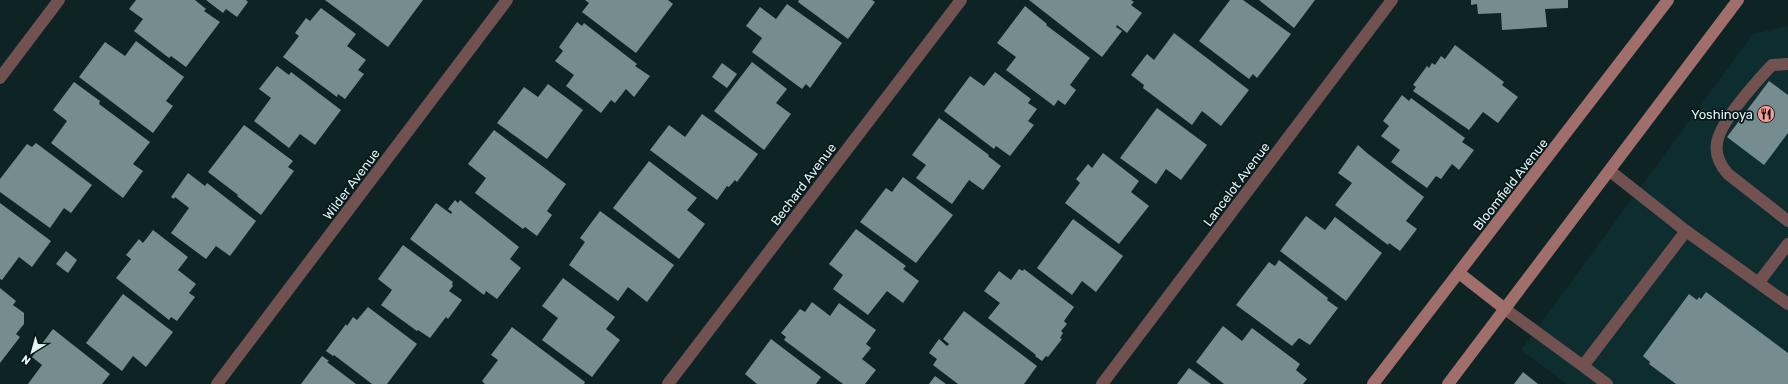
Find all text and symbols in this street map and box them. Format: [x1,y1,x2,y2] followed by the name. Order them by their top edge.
[1756,104,1776,124] restaurant icon: Yoshinoya
[1691,107,1753,122] place label: Yoshinoya
[1470,136,1551,233] street label: Bloomfield Avenue
[768,140,839,228] street label: Bechard Avenue
[1200,140,1273,229] street label: Lancelot Avenue
[320,146,383,223] street label: Wilder Avenue
[12,332,52,372] north arrow
[19,352,33,367] text: N

